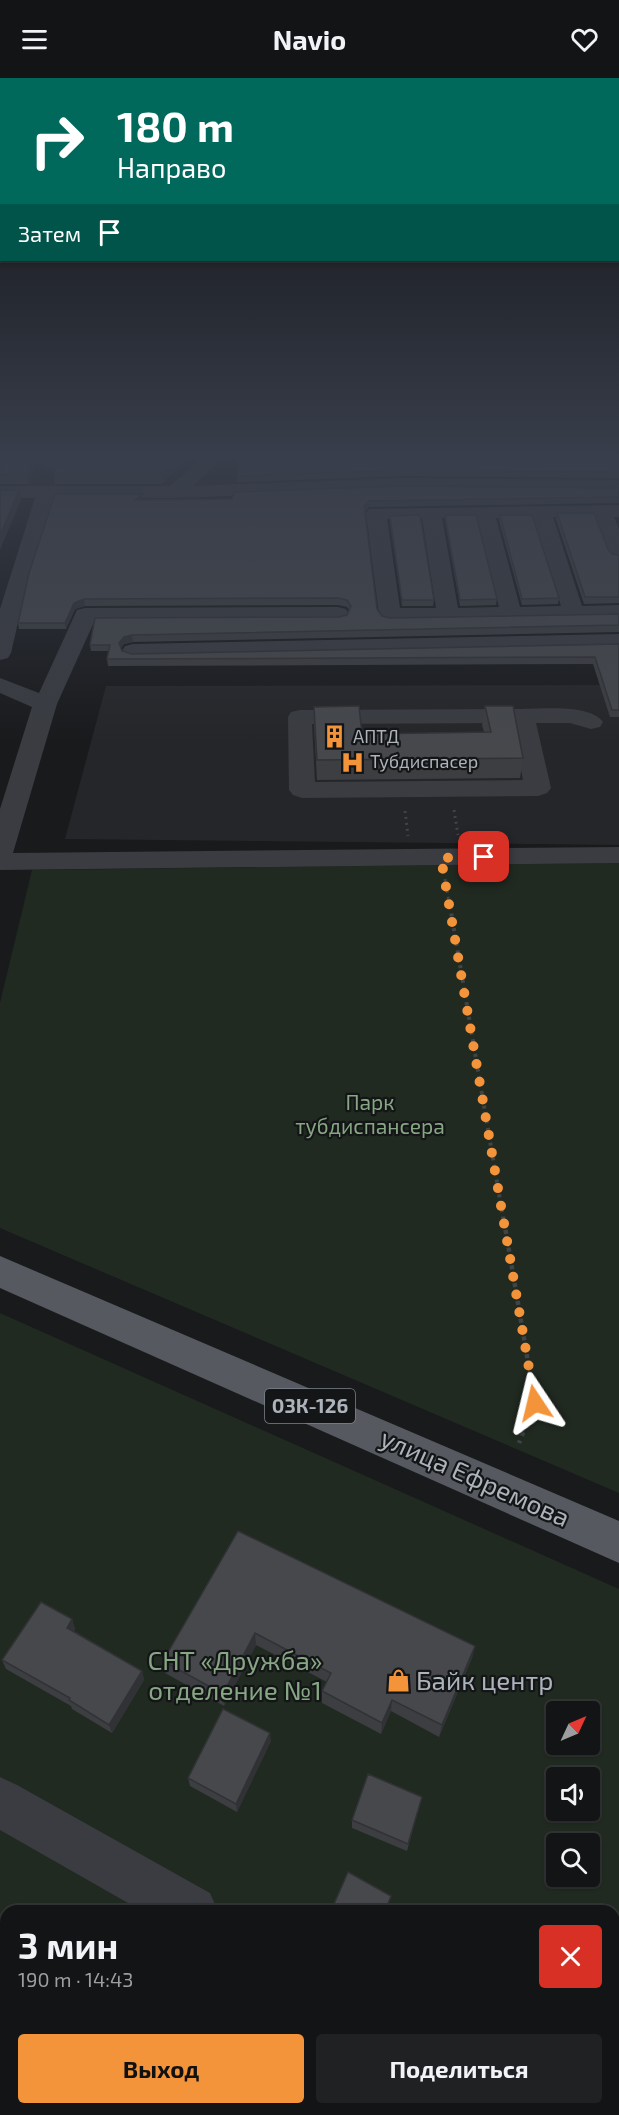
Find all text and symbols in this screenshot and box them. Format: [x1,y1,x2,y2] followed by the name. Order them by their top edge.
[18,23,51,56] icon: menu
[273,23,346,55] text: Navio
[568,23,601,56] icon: heart
[117,100,234,150] text: 180 m
[18,102,96,180] icon: right
[117,151,226,183] text: Направо
[93,216,126,249] icon: arrive
[18,220,81,246] text: Затем
[322,724,348,750] building icon: АПТД
[353,725,399,747] place label: АПТД
[339,749,365,775] hospital icon: Тубдиспасер
[370,750,478,772] place label: Тубдиспасер
[458,831,509,882] pin
[467,840,500,873] icon: arrive
[295,1089,445,1139] park label: Парк тубдиспансера
[503,1371,567,1435] position arrow
[265,1389,355,1423] road number: 03К-126
[376,1421,575,1533] street label: улица Ефремова
[148,1644,322,1705] park label: СНТ «Дружба» отделение №1
[416,1664,553,1695] place label: Байк центр
[385,1668,411,1694] shop icon: Байк центр
[546,1701,600,1755] north arrow
[546,1701,600,1887] map controls
[546,1767,600,1821] button: sound
[546,1833,600,1887] button: search
[18,1923,118,1966] text: 3 мин
[539,1925,602,1988] button: close
[18,1967,133,1991] text: 190 m · 14:43
[18,2034,304,2103] button: Выход
[316,2034,602,2103] button: Поделиться

